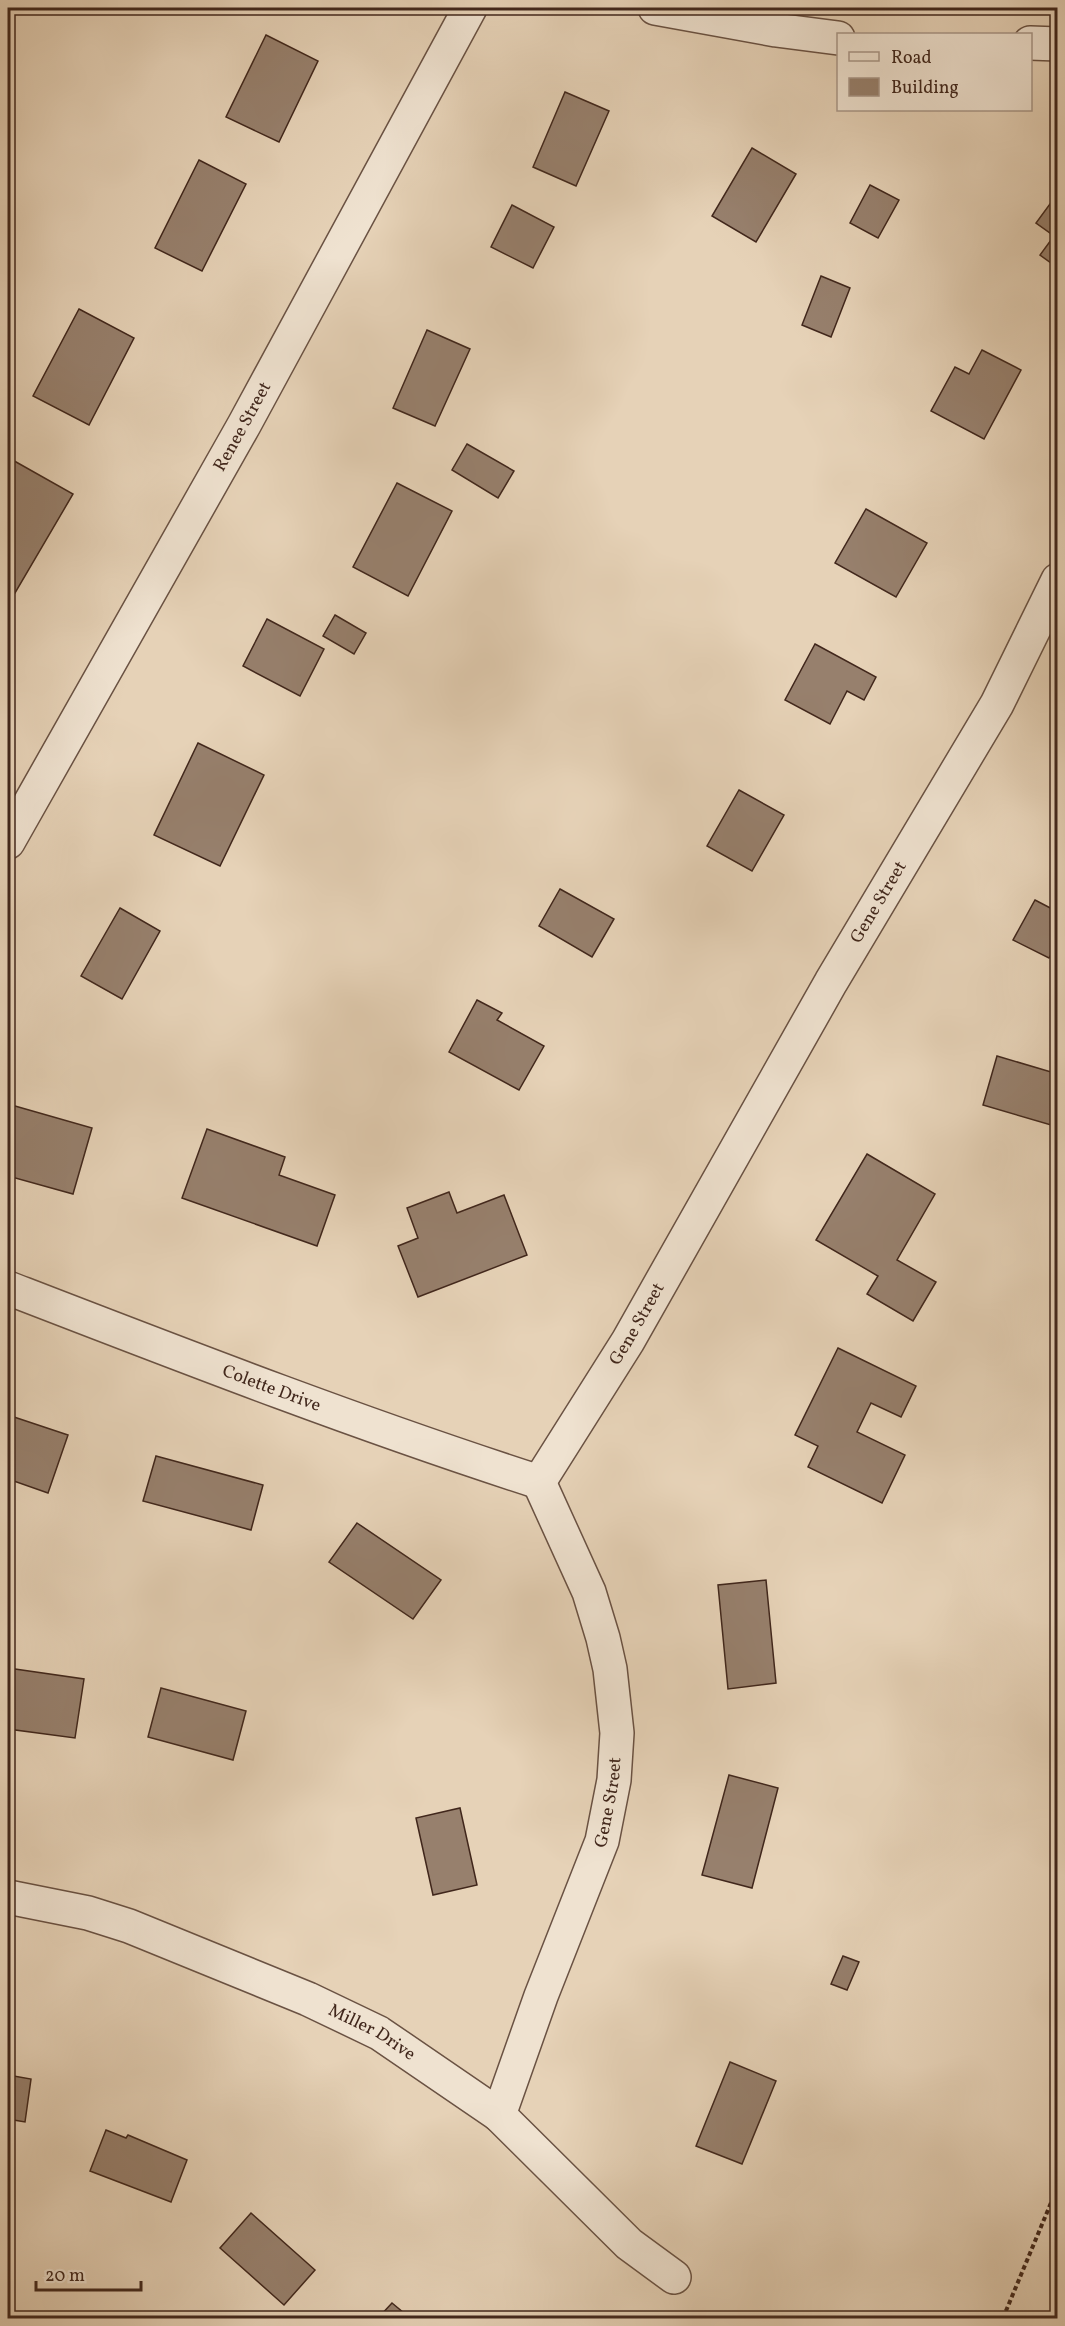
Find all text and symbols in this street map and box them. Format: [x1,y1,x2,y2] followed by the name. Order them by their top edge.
[837,33,1032,111] legend
[891,46,932,71] text: Road
[891,76,959,101] text: Building
[208,377,278,476] street label: Renee Street
[844,856,913,948] street label: Gene Street
[603,1278,671,1370] street label: Gene Street
[219,1359,324,1418] street label: Colette Drive
[588,1756,628,1852] street label: Gene Street
[324,1998,420,2067] street label: Miller Drive
[36,2254,141,2292] scale bar
[45,2264,85,2289] text: 20 m

